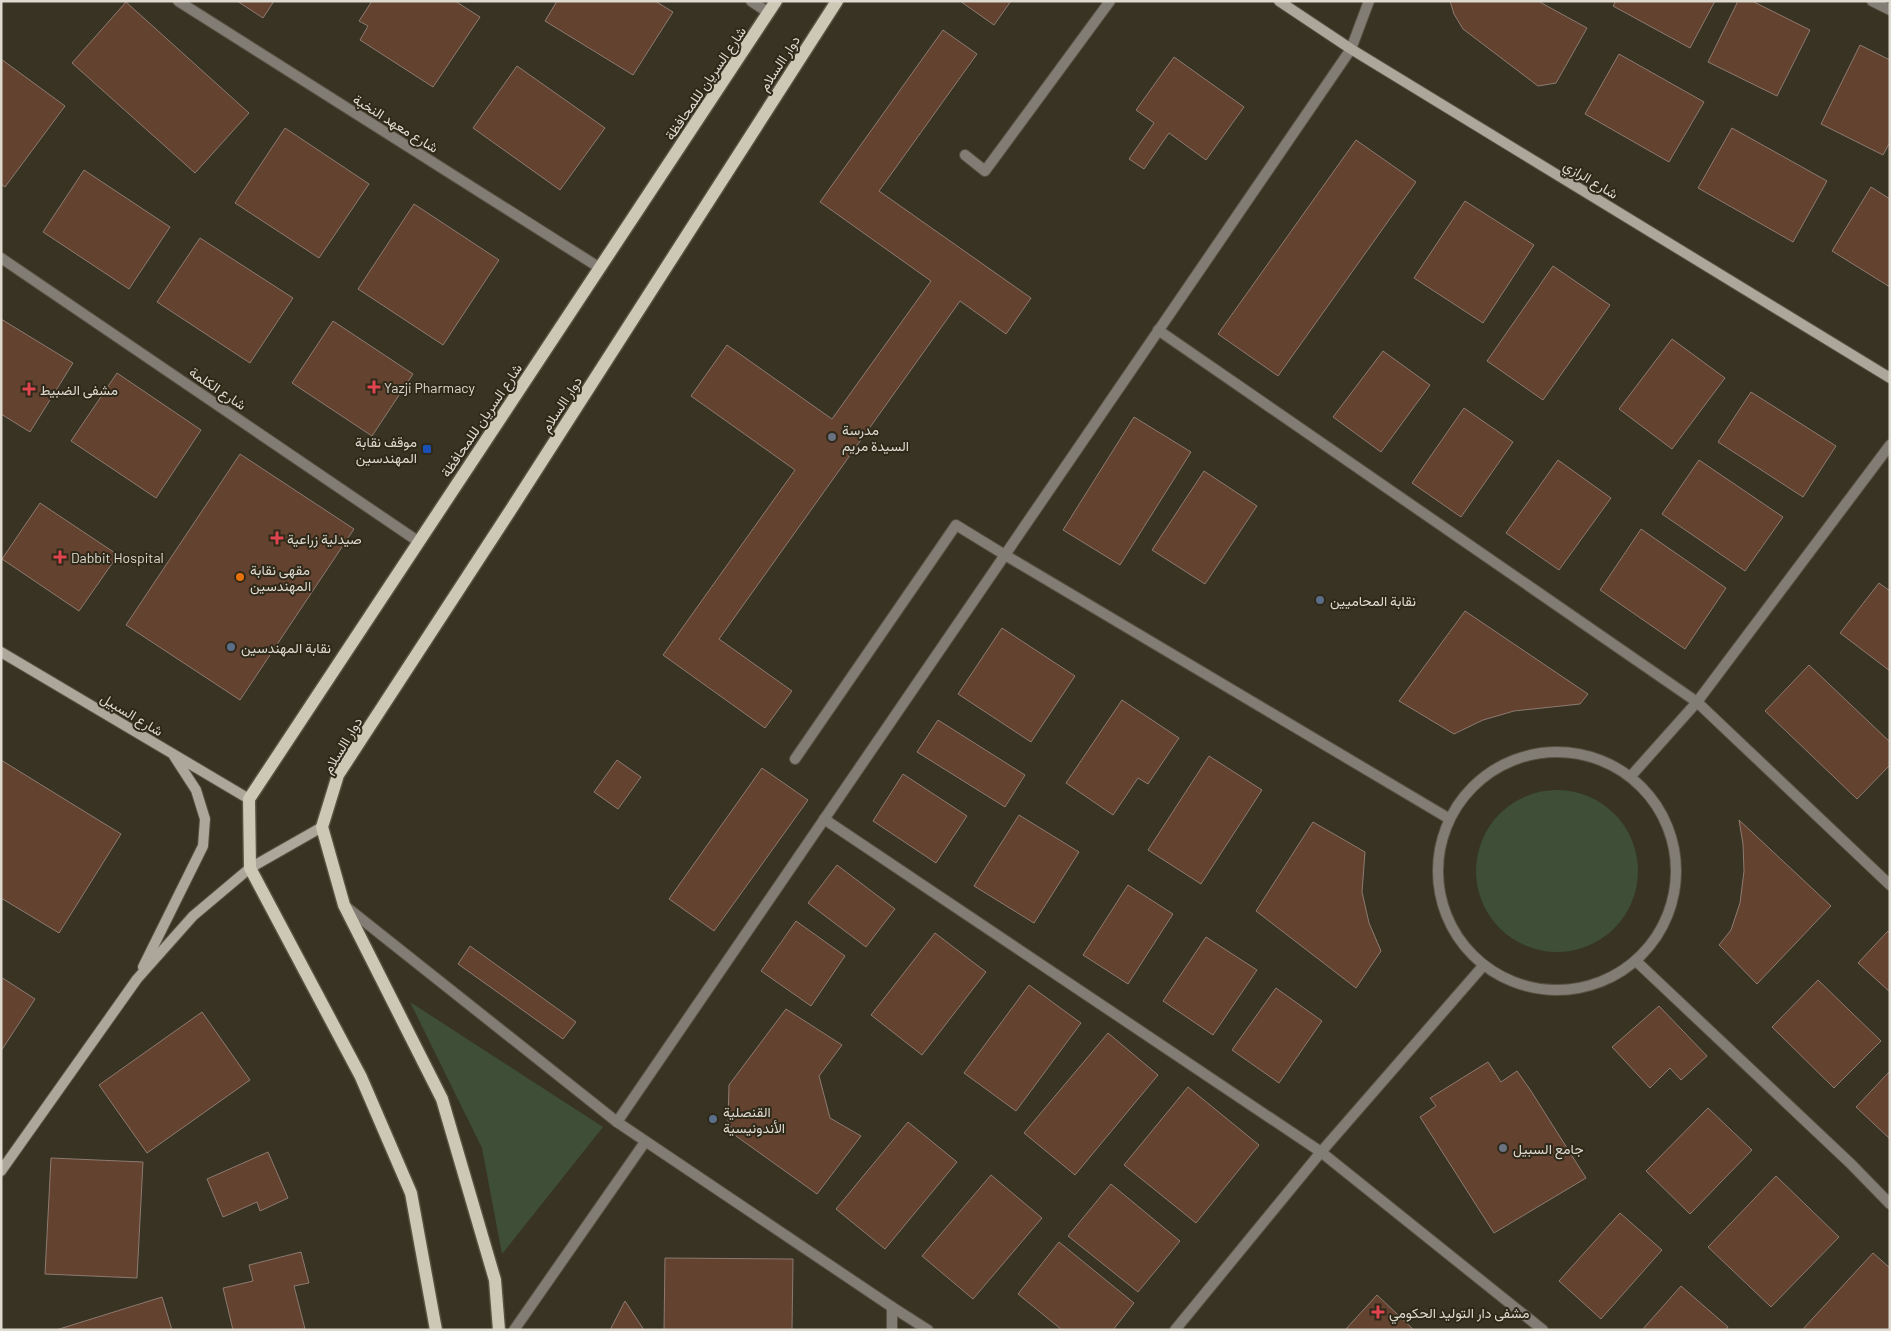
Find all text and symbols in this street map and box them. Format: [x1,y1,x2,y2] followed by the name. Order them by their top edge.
[661,23,752,145] street label: شارع السريان لللمحافظة
[755,32,804,95] street label: دوار االسلام
[349,90,442,159] street label: شارع معهد النخبة
[1559,156,1621,205] street label: شارع الرازي
[437,360,528,482] street label: شارع السريان لللمحافظة
[185,363,250,416] street label: شارع الكلمة
[537,373,586,436] street label: دوار االسلام
[384,379,476,396] place label: Yazji Pharmacy
[40,381,118,399] place label: مشفى الضبيط
[368,381,380,393] marker: Yazji Pharmacy
[22,382,36,396] marker: مشفى الضبيط
[842,421,909,455] place label: مدرسة السيدة مريم
[826,431,838,443] marker: مدرسة السيدة مريم
[355,433,417,467] place label: موقف نقابة المهندسين
[421,443,433,455] marker: موقف نقابة المهندسين
[287,530,362,548] place label: صيدلية زراعية
[271,532,283,544] marker: صيدلية زراعية
[71,549,164,566] place label: Dabbit Hospital
[53,550,67,564] marker: Dabbit Hospital
[250,561,311,595] place label: مقهى نقابة المهندسين
[234,571,246,583] marker: مقهى نقابة المهندسين
[1330,592,1416,610] place label: نقابة المحاميين
[1314,594,1326,606] marker: نقابة المحاميين
[241,639,331,657] place label: نقابة المهندسين
[225,641,237,653] marker: نقابة المهندسين
[96,689,166,742] street label: شارع السبيل
[319,713,366,777] street label: دوار االسلام
[723,1103,785,1137] place label: القنصلية الأندونيسية
[707,1113,719,1125] marker: القنصلية الأندونيسية
[1513,1140,1584,1160] place label: جامع السبيل
[1497,1142,1509,1154] marker: جامع السبيل
[1389,1304,1530,1325] place label: مشفى دار التوليد الحكومي
[1371,1305,1385,1319] marker: مشفى دار التوليد الحكومي

